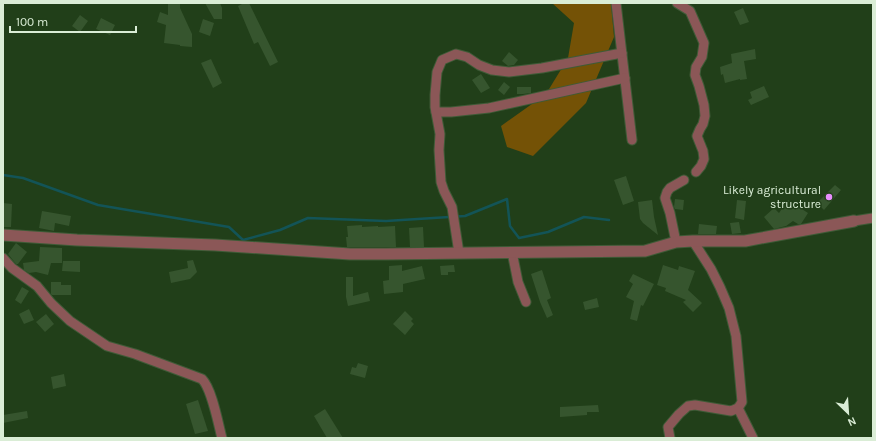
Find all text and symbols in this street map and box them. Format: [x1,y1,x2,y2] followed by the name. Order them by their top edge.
[10,8,136,34] scale bar
[16,15,48,29] text: 100 m
[723,183,821,211] place label: Likely agricultural structure
[824,192,834,202] marker: Likely agricultural structure
[828,393,868,433] north arrow
[846,414,858,429] text: N

